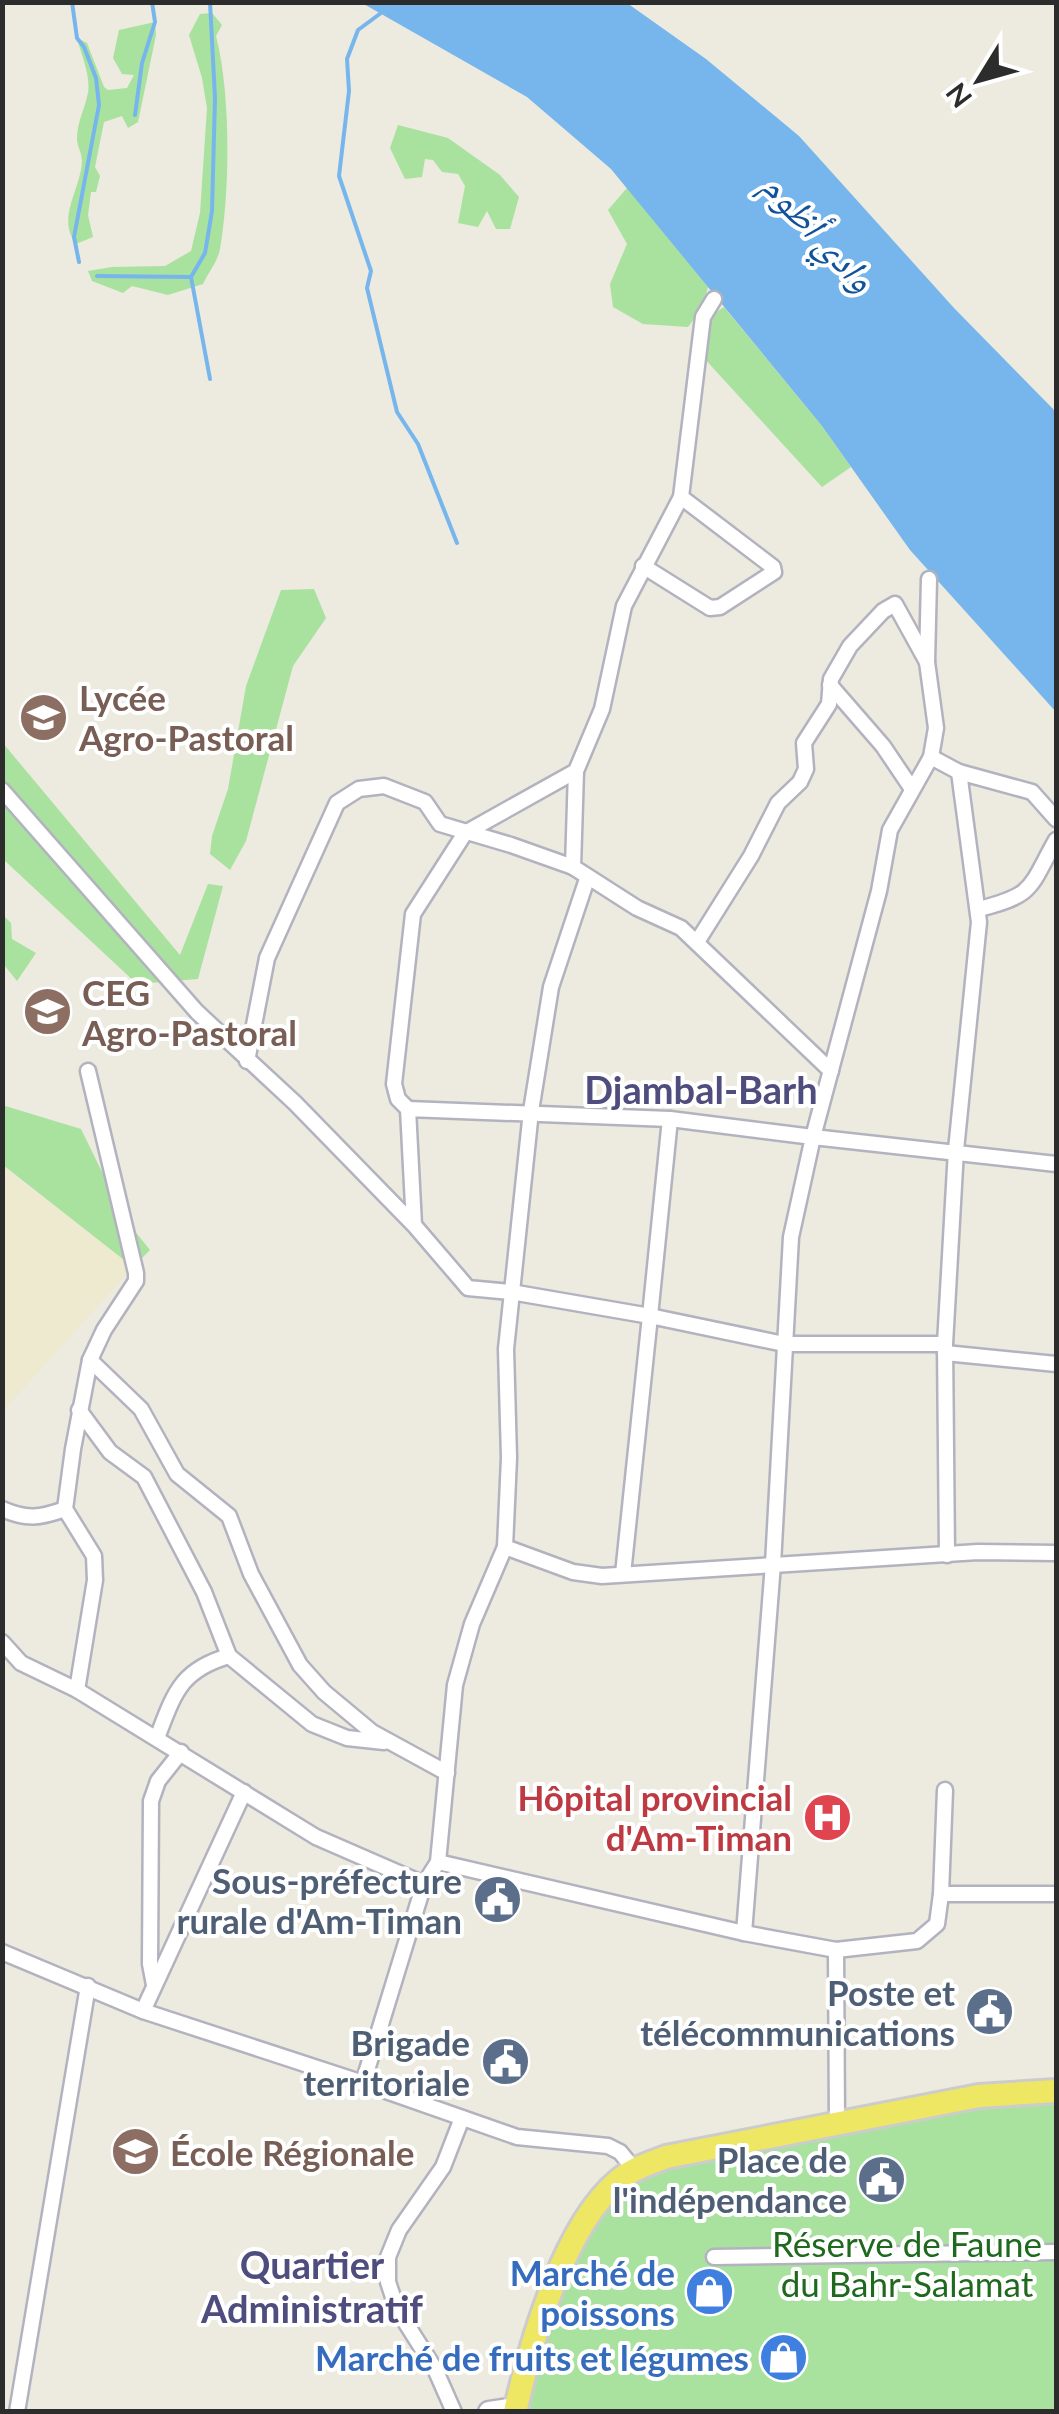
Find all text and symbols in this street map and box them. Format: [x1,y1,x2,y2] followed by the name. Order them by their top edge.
[929,30,1029,130] north arrow
[938,77,978,114] text: N
[747,162,887,306] water label: وادي أظوم
[78,676,294,758] place label: Lycée Agro-Pastoral
[18,691,70,743] school or university icon: Lycée Agro-Pastoral
[81,971,297,1053] place label: CEG Agro-Pastoral
[21,986,73,1038] school or university icon: CEG Agro-Pastoral
[584,1066,818,1112] district label: Djambal-Barh
[517,1776,792,1858] place label: Hôpital provincial d'Am-Timan
[801,1791,853,1843] hospital icon: Hôpital provincial d'Am-Timan
[176,1859,462,1941] place label: Sous-préfecture rurale d'Am-Timan
[471,1874,523,1926] public building icon: Sous-préfecture rurale d'Am-Timan
[640,1971,955,2053] place label: Poste et télécommunications
[964,1986,1016,2038] public building icon: Poste et télécommunications
[303,2021,470,2103] place label: Brigade territoriale
[479,2036,531,2088] public building icon: Brigade territoriale
[109,2126,161,2178] school or university icon: École Régionale
[170,2131,414,2173] place label: École Régionale
[613,2138,847,2220] place label: Place de l'indépendance
[856,2153,908,2205] public building icon: Place de l'indépendance
[772,2222,1042,2304] park label: Réserve de Faune du Bahr-Salamat
[200,2241,423,2331] district label: Quartier Administratif
[510,2251,675,2333] place label: Marché de poissons
[684,2266,736,2318] shop icon: Marché de poissons
[758,2331,810,2383] shop icon: Marché de fruits et légumes
[315,2336,749,2378] place label: Marché de fruits et légumes

